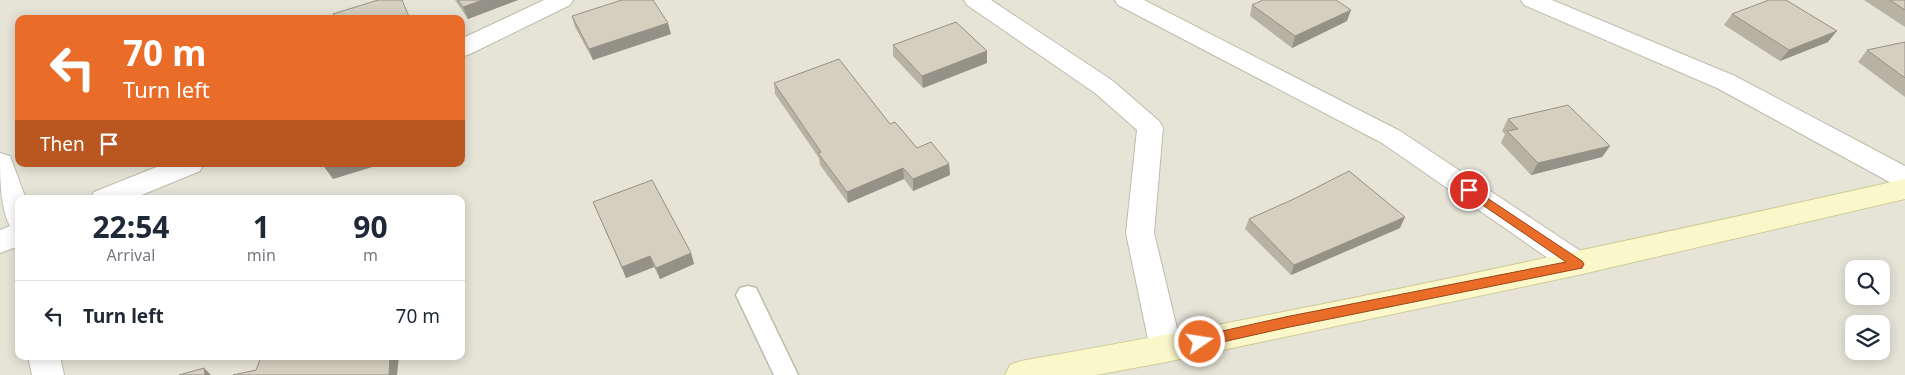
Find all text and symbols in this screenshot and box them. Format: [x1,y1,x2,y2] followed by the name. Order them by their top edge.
[123,29,206,76] text: 70 m
[40,35,105,100] icon: left
[123,74,210,104] text: Turn left
[95,130,123,158] icon: arrive
[40,131,85,157] text: Then
[1448,169,1490,211] pin
[1455,176,1483,204] icon: arrive
[92,206,169,247] text: 22:54
[253,206,270,247] text: 1
[353,206,388,247] text: 90
[107,244,155,266] text: Arrival
[247,244,276,266] text: min
[363,244,378,266] text: m
[1845,260,1890,360] map controls
[1845,260,1890,305] button: search
[40,302,68,330] icon: left
[83,303,164,329] text: Turn left
[396,303,440,329] text: 70 m
[1173,315,1225,367] position arrow
[1845,315,1890,360] button: layers

